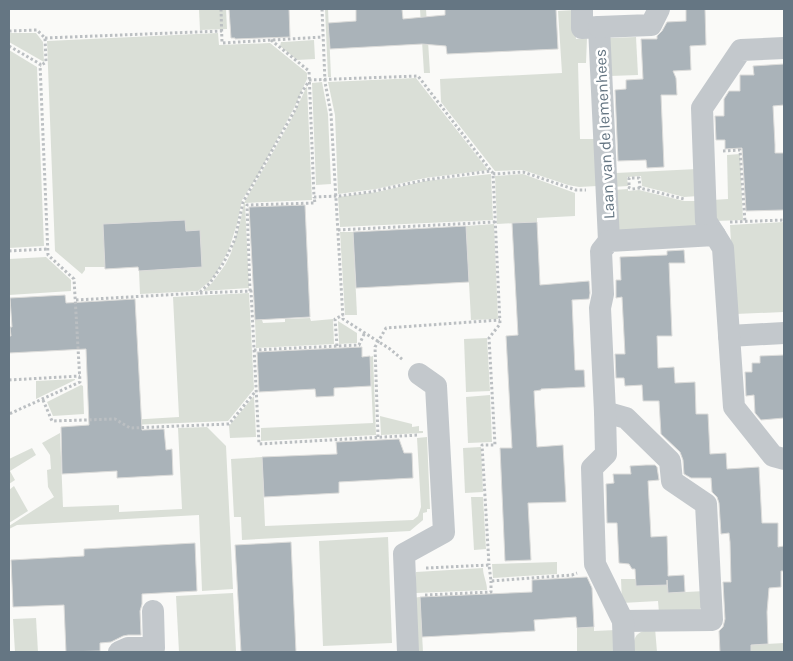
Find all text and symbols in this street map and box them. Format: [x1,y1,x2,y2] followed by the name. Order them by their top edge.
[591,48,618,220] street label: Laan van de Iemenhees

